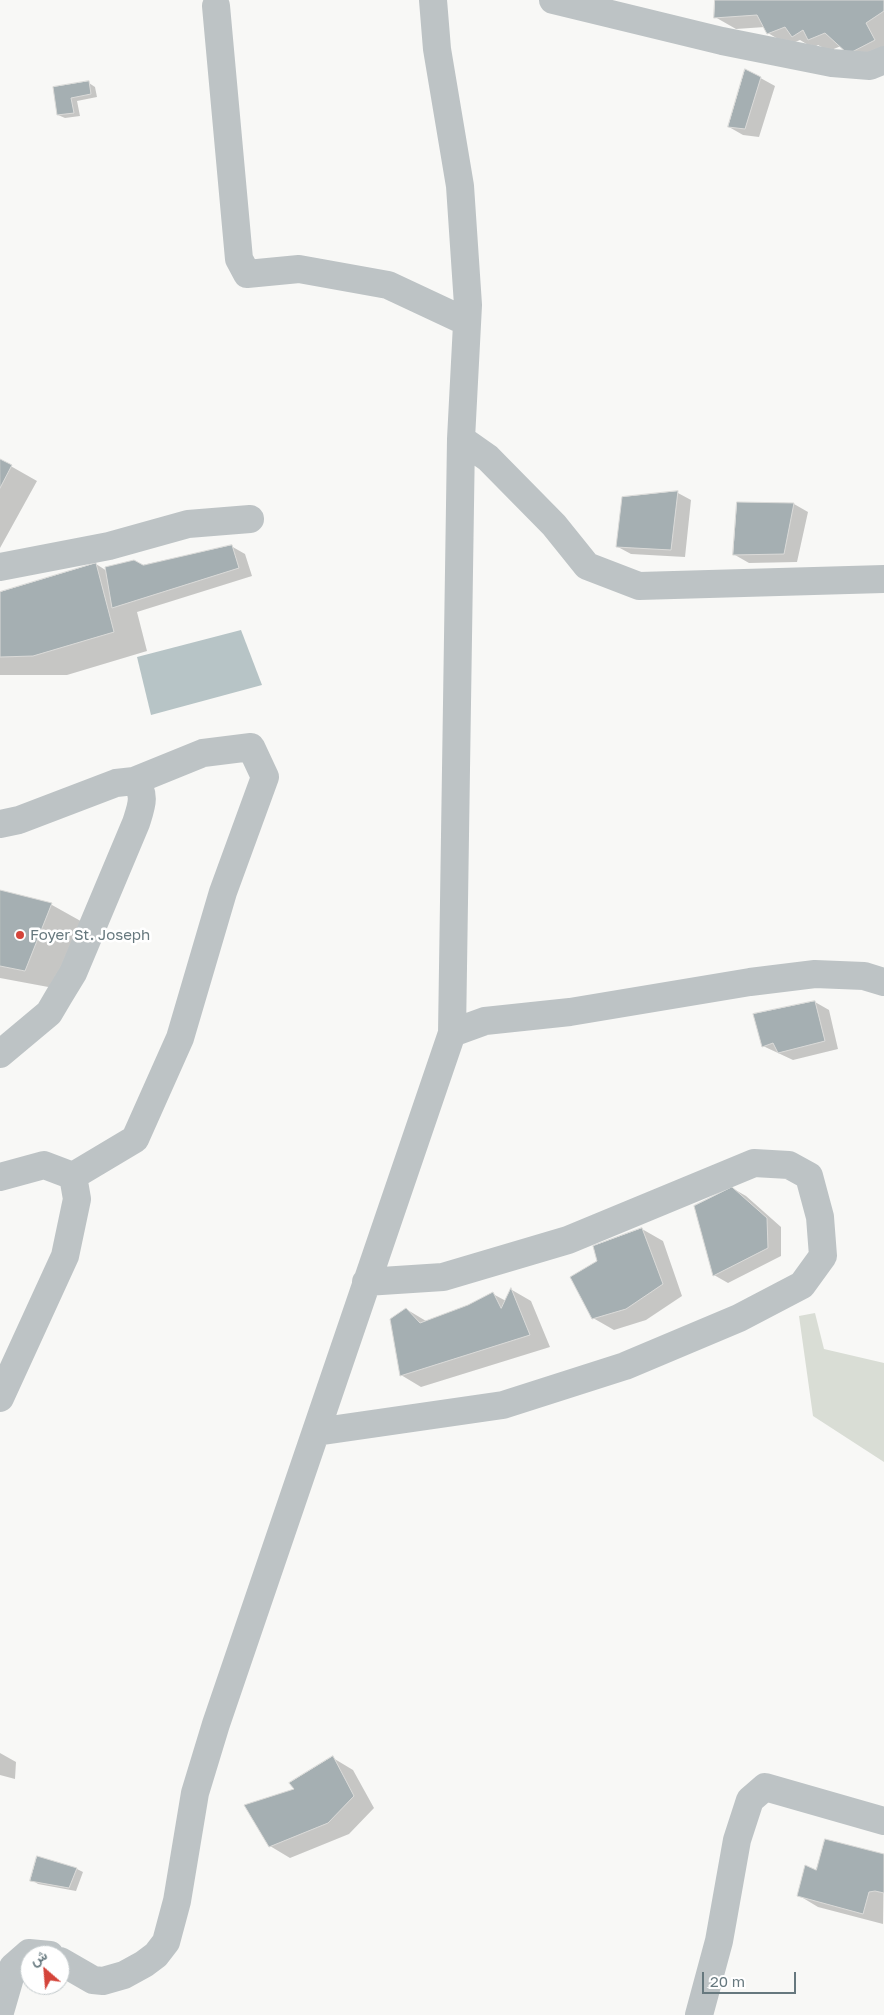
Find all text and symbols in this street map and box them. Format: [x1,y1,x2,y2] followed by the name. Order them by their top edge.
[30,926,150,944] place label: Foyer St. Joseph
[14,929,26,941] marker: Foyer St. Joseph
[20,1945,70,1995] north arrow
[27,1946,50,1968] text: ش
[704,1962,798,1994] scale bar
[710,1972,745,1990] text: 20 m

